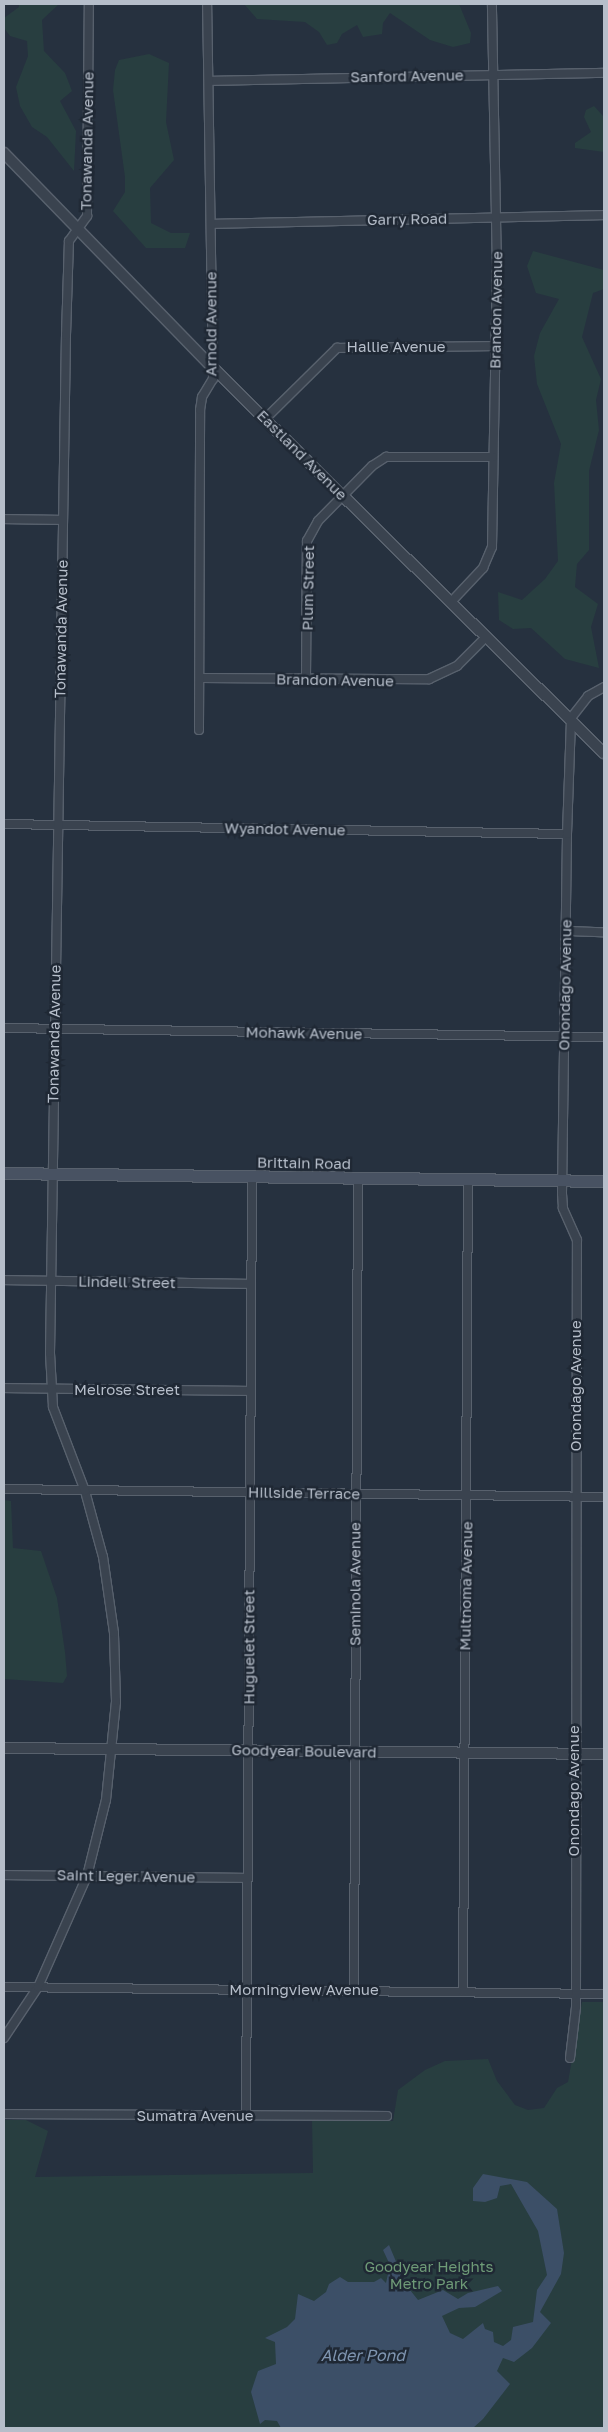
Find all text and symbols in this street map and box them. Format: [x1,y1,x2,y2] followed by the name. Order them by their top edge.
[350,66,464,86] street label: Sanford Avenue
[77,72,97,210] street label: Tonawanda Avenue
[367,209,447,229] street label: Garry Road
[486,251,506,369] street label: Brandon Avenue
[202,272,220,376] street label: Arnold Avenue
[347,338,445,356] street label: Hallie Avenue
[253,406,351,504] street label: Eastland Avenue
[298,545,318,631] street label: Plum Street
[51,560,71,698] street label: Tonawanda Avenue
[276,670,394,690] street label: Brandon Avenue
[224,819,346,839] street label: Wyandot Avenue
[555,919,575,1051] street label: Onondago Avenue
[44,965,64,1103] street label: Tonawanda Avenue
[245,1023,363,1043] street label: Mohawk Avenue
[257,1153,351,1173] street label: Brittain Road
[78,1272,176,1292] street label: Lindell Street
[567,1320,585,1452] street label: Onondago Avenue
[74,1381,180,1399] street label: Melrose Street
[248,1483,360,1503] street label: Hillside Terrace
[456,1521,476,1651] street label: Multnoma Avenue
[346,1522,364,1646] street label: Seminola Avenue
[240,1590,258,1704] street label: Huguelet Street
[565,1725,583,1857] street label: Onondago Avenue
[231,1741,377,1761] street label: Goodyear Boulevard
[57,1866,195,1886] street label: Saint Leger Avenue
[229,1981,379,1999] street label: Morningview Avenue
[136,2107,254,2125] street label: Sumatra Avenue
[364,2257,494,2292] park label: Goodyear Heights Metro Park
[321,2345,405,2365] water label: Alder Pond

